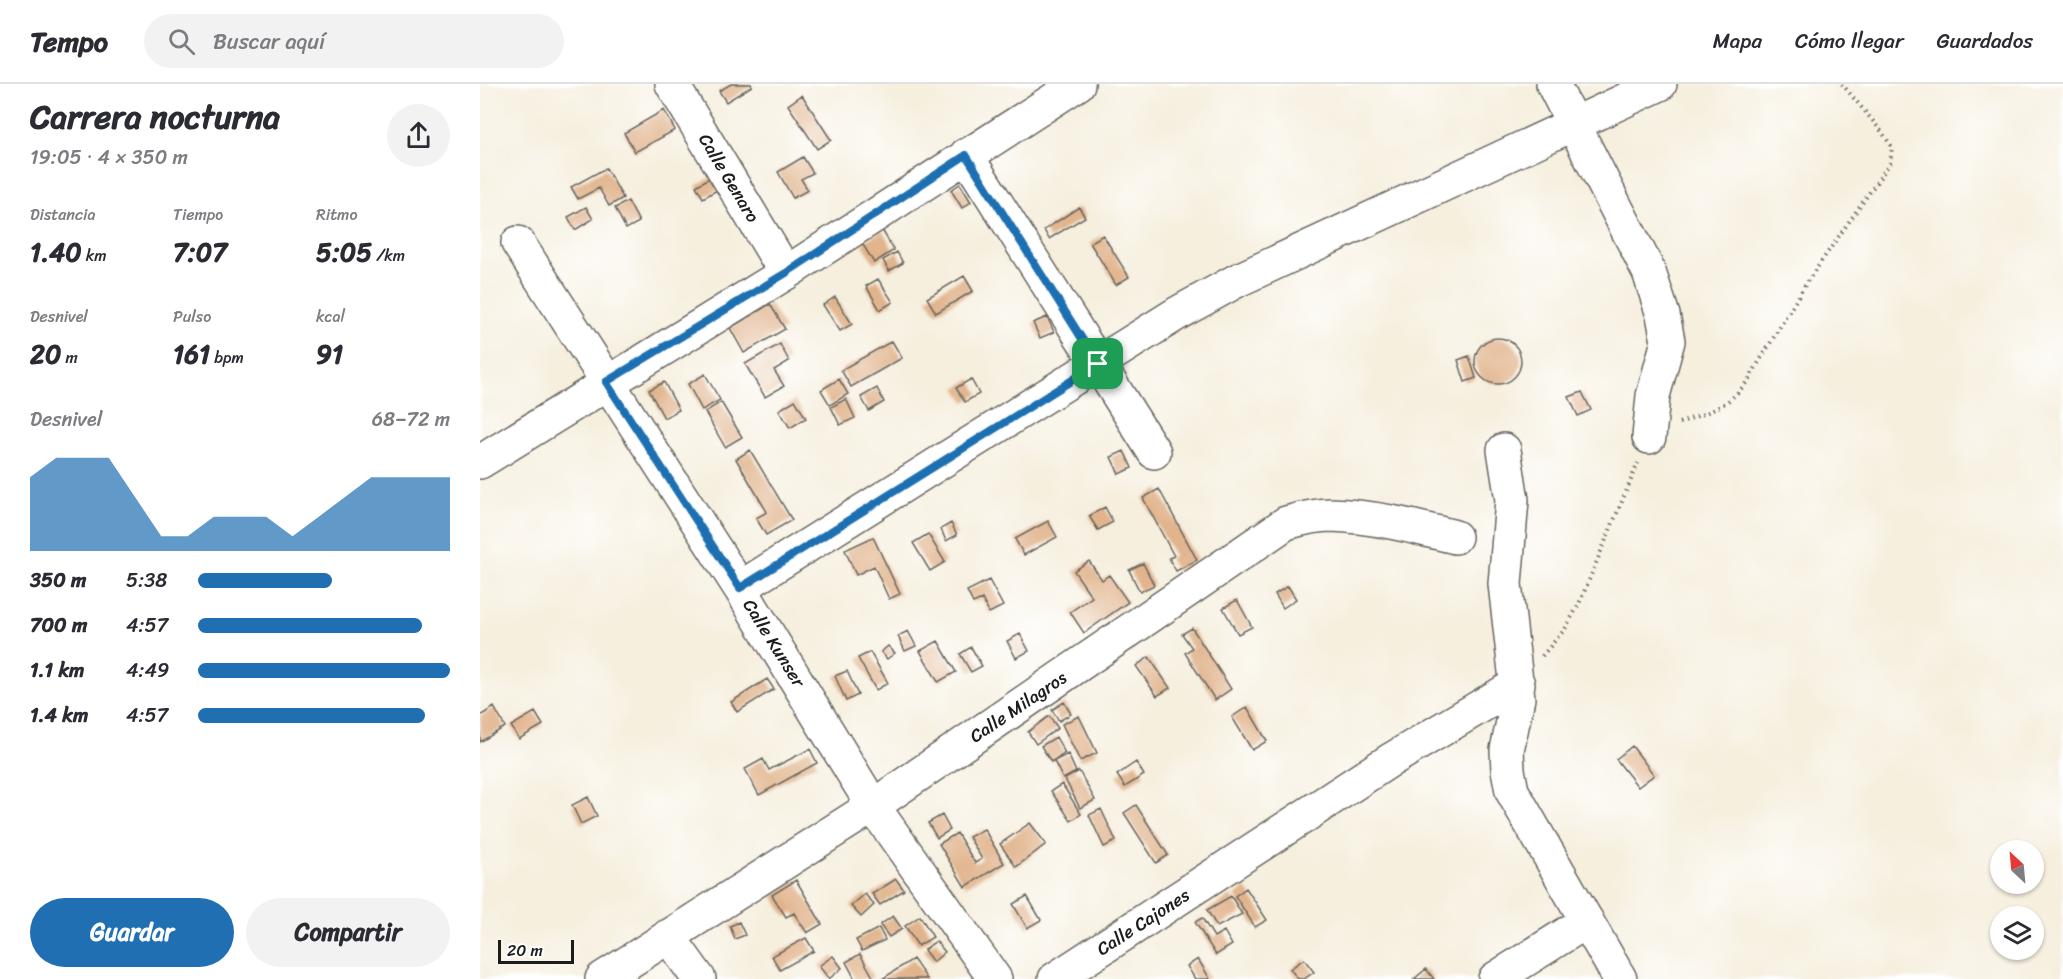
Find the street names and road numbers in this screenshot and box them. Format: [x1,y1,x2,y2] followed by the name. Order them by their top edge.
[690,127,768,229] street label: Calle Genaro
[734,592,815,695] street label: Calle Kunser
[963,662,1074,752] street label: Calle Milagros
[1090,879,1197,964] street label: Calle Cajones

